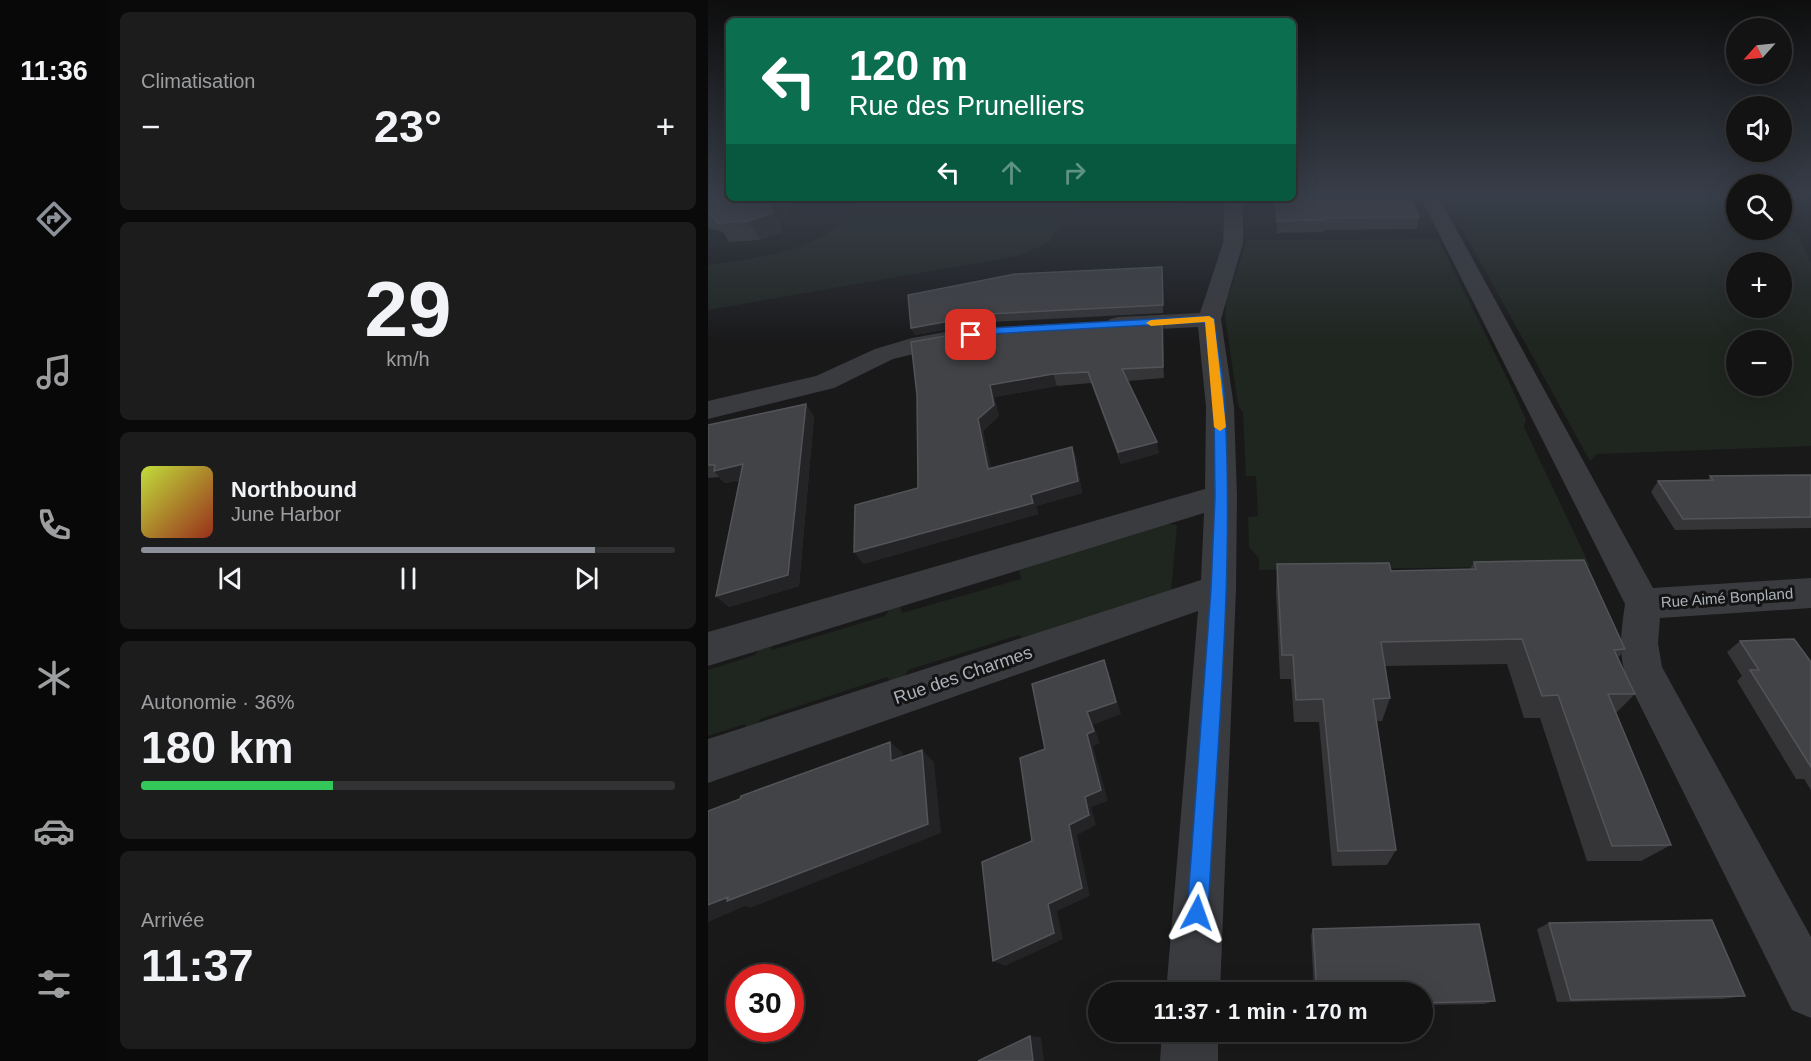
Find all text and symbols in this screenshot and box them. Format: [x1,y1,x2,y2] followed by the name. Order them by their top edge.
[1726,18,1792,84] north arrow
[1726,18,1792,396] map controls
[750,42,828,120] icon: left
[849,42,968,89] text: 120 m
[20,56,88,86] text: 11:36
[141,70,255,92] text: Climatisation
[849,91,1085,121] text: Rue des Prunelliers
[1726,96,1792,162] button: sound
[374,101,442,152] text: 23°
[141,108,160,145] text: −
[656,108,675,145] text: +
[932,156,965,189] icon: left
[995,156,1028,189] icon: ahead
[1058,156,1091,189] icon: right
[1726,174,1792,240] button: search
[33,198,75,240] icon: directions
[1726,252,1792,318] button: +
[365,265,451,353] text: 29
[945,309,996,360] pin
[954,318,987,351] icon: arrive
[1726,330,1792,396] button: −
[386,348,430,370] text: km/h
[33,351,75,393] icon: music
[231,477,357,502] text: Northbound
[231,503,341,525] text: June Harbor
[33,504,75,546] icon: phone
[214,562,247,595] icon: previous
[392,562,425,595] icon: pause
[570,562,603,595] icon: next
[1660,584,1794,611] street label: Rue Aimé Bonpland
[891,642,1035,708] street label: Rue des Charmes
[33,657,75,699] icon: climate
[141,691,294,713] text: Autonomie · 36%
[141,722,294,773] text: 180 km
[33,810,75,852] icon: car
[1165,881,1229,945] position arrow
[141,909,204,931] text: Arrivée
[141,940,254,991] text: 11:37
[33,963,75,1005] icon: filters
[726,964,804,1042] speed limit sign: 30
[1154,999,1368,1024] text: 11:37 · 1 min · 170 m

